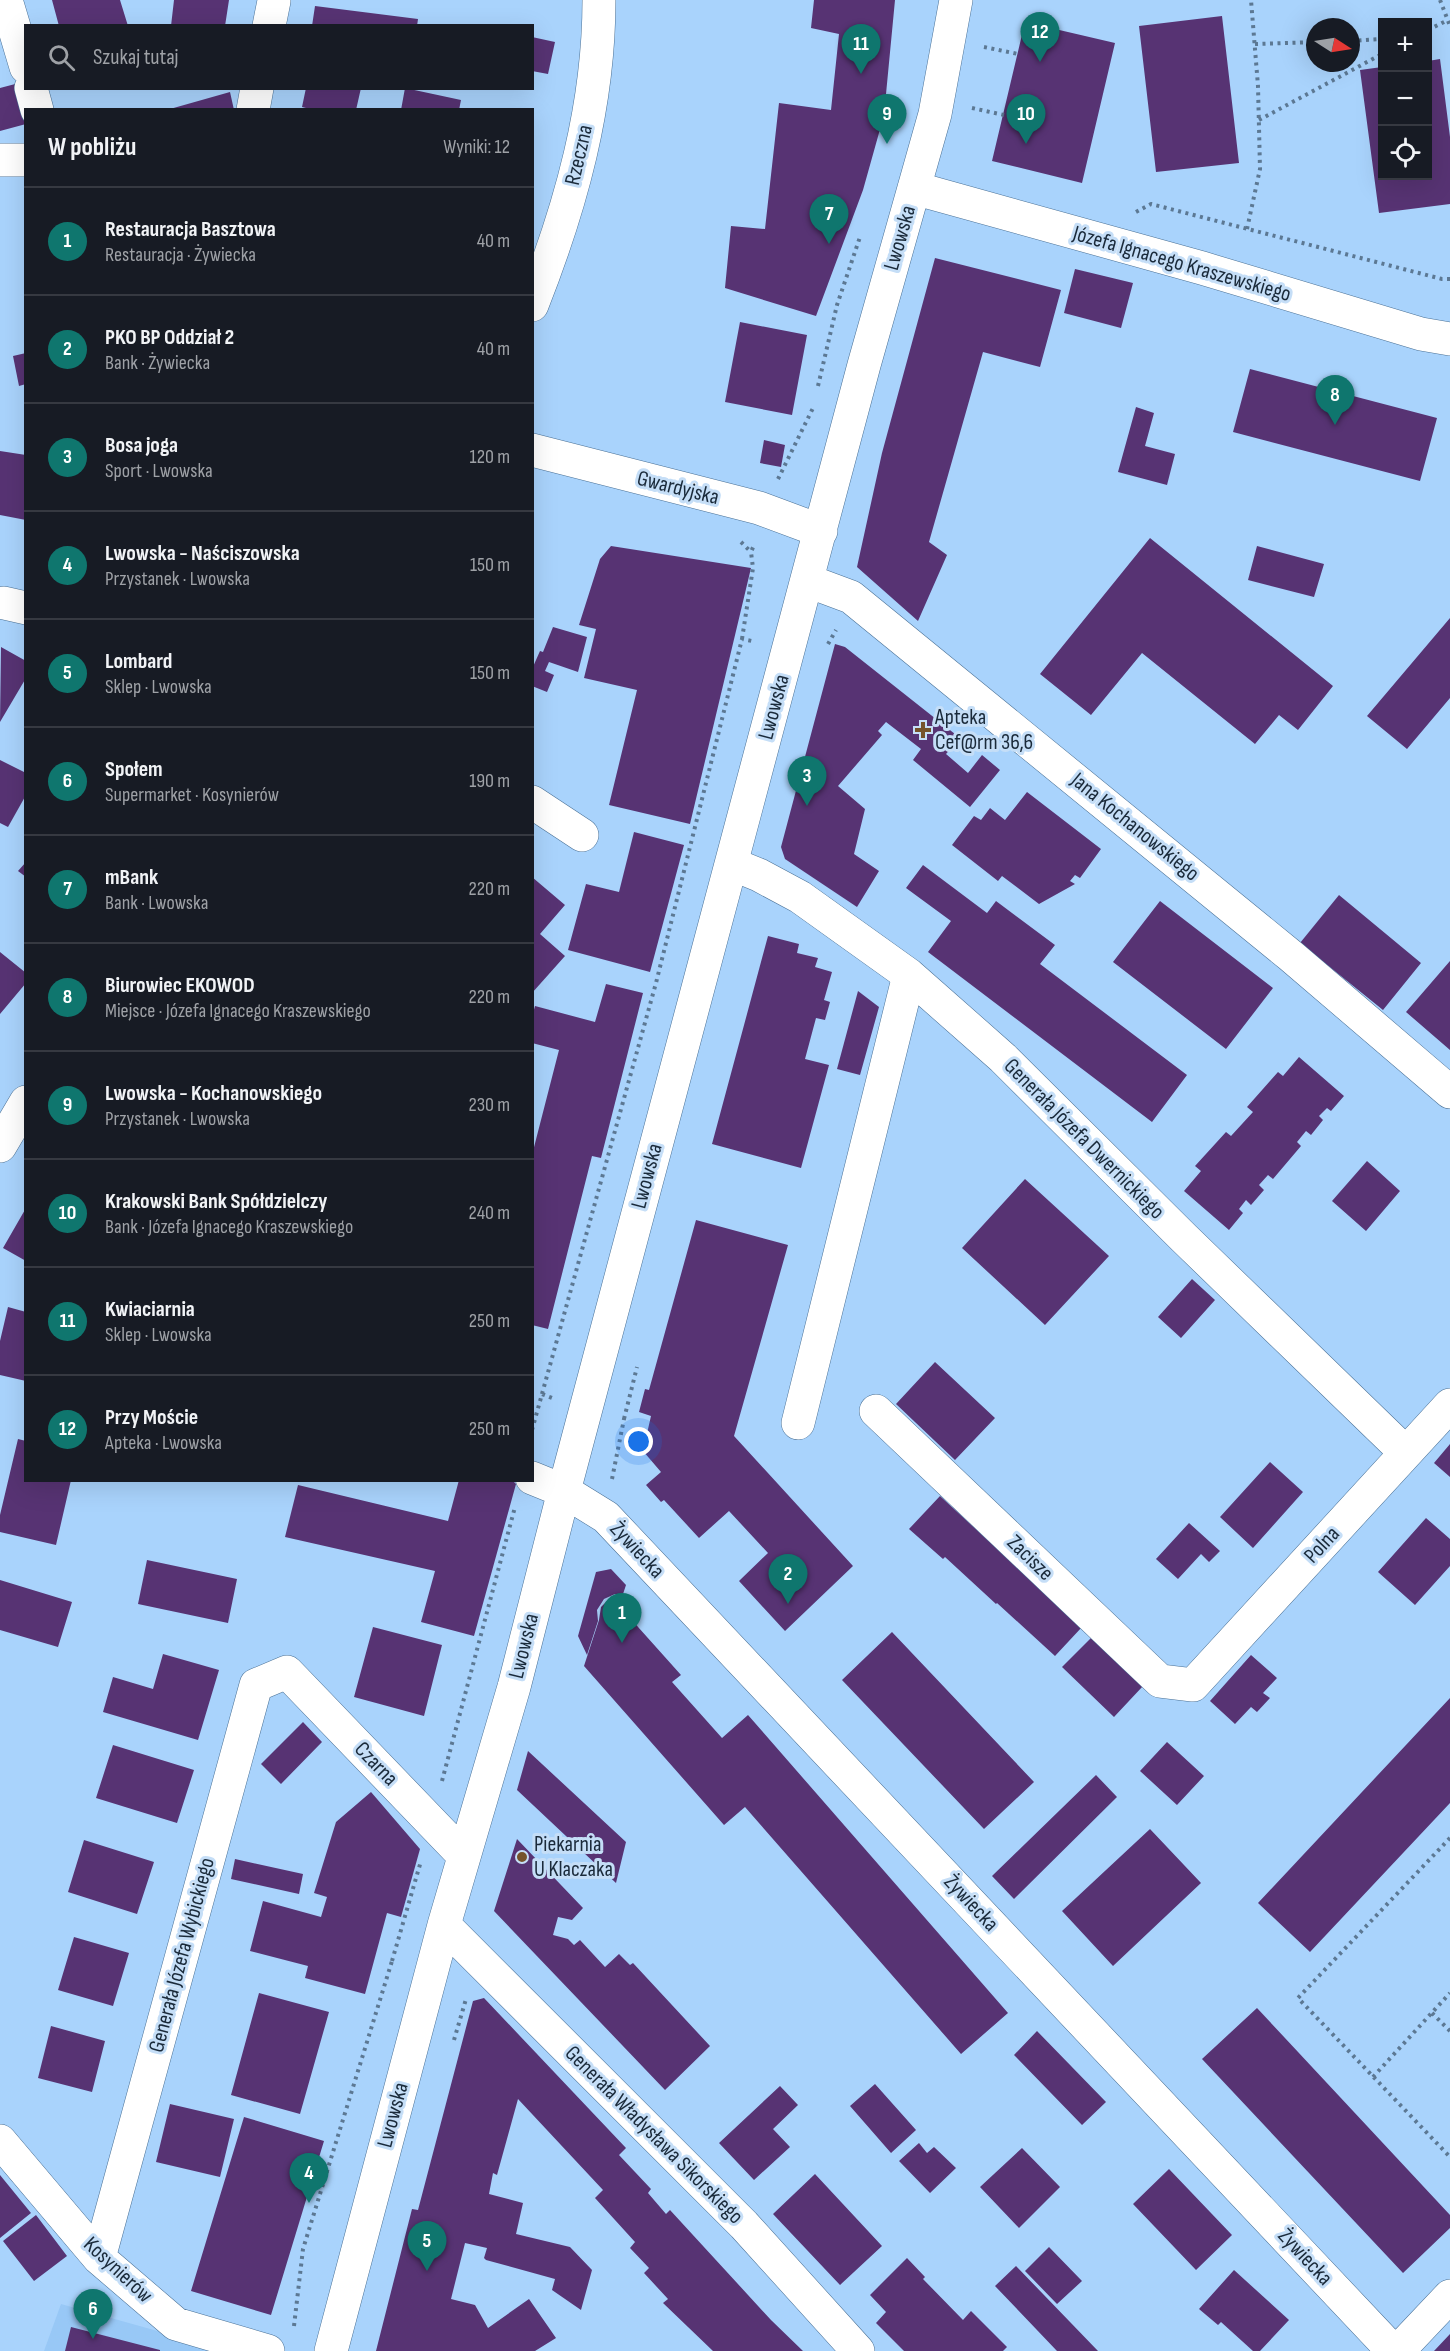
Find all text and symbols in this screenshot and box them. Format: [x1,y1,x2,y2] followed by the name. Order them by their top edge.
[1020,13,1060,62] pin: 12
[1306,18,1360,72] north arrow
[1378,18,1432,180] map controls
[1378,18,1432,72] button: +
[24,24,534,90] search box
[842,25,880,74] pin: 11
[45,41,78,74] icon: search
[93,44,179,71] text: Szukaj tutaj
[1378,72,1432,126] button: −
[868,94,906,144] pin: 9
[1006,94,1046,144] pin: 10
[559,122,599,188] street label: Rzeczna
[1378,126,1432,180] button: locate
[48,132,136,163] text: W pobliżu
[443,135,510,159] text: Wyniki: 12
[810,194,848,244] pin: 7
[878,202,922,274] street label: Lwowska
[105,216,276,243] text: Restauracja Basztowa
[1069,220,1294,308] street label: Józefa Ignacego Kraszewskiego
[64,229,71,253] text: 1
[477,229,510,253] text: 40 m
[105,243,256,267] text: Restauracja · Żywiecka
[105,324,234,351] text: PKO BP Oddział 2
[63,337,72,361] text: 2
[477,337,510,361] text: 40 m
[105,351,210,375] text: Bank · Żywiecka
[1316,376,1354,425] pin: 8
[105,432,178,459] text: Bosa joga
[63,445,72,469] text: 3
[470,445,510,469] text: 120 m
[105,459,213,483] text: Sport · Lwowska
[634,465,722,511] street label: Gwardyjska
[105,540,300,567] text: Lwowska - Naściszowska
[63,553,72,577] text: 4
[470,553,510,577] text: 150 m
[105,567,250,591] text: Przystanek · Lwowska
[105,648,172,675] text: Lombard
[63,661,72,685] text: 5
[470,661,510,685] text: 150 m
[752,672,796,742] street label: Lwowska
[105,675,212,699] text: Sklep · Lwowska
[934,704,1033,756] place label: Apteka Cef@rm 36,6
[916,723,930,737] marker: Apteka Cef@rm 36,6
[105,756,163,783] text: Społem
[788,756,826,806] pin: 3
[1064,766,1205,887] street label: Jana Kochanowskiego
[63,769,72,793] text: 6
[469,769,510,793] text: 190 m
[105,783,279,807] text: Supermarket · Kosynierów
[105,864,158,891] text: mBank
[63,877,72,901] text: 7
[469,877,510,901] text: 220 m
[105,891,208,915] text: Bank · Lwowska
[105,972,255,999] text: Biurowiec EKOWOD
[63,985,72,1009] text: 8
[469,985,510,1009] text: 220 m
[105,999,371,1023] text: Miejsce · Józefa Ignacego Kraszewskiego
[998,1053,1170,1225] street label: Generała Józefa Dwernickiego
[105,1080,322,1107] text: Lwowska - Kochanowskiego
[63,1093,72,1117] text: 9
[468,1093,510,1117] text: 230 m
[105,1107,250,1131] text: Przystanek · Lwowska
[625,1141,669,1211] street label: Lwowska
[105,1188,327,1215] text: Krakowski Bank Spółdzielczy
[59,1201,76,1225] text: 10
[469,1201,510,1225] text: 240 m
[105,1215,353,1239] text: Bank · Józefa Ignacego Kraszewskiego
[105,1296,195,1323] text: Kwiaciarnia
[60,1309,75,1333] text: 11
[469,1309,510,1333] text: 250 m
[105,1323,212,1347] text: Sklep · Lwowska
[105,1404,198,1431] text: Przy Moście
[59,1417,76,1441] text: 12
[469,1417,510,1441] text: 250 m
[624,1427,653,1456] your location
[105,1431,222,1455] text: Apteka · Lwowska
[604,1516,670,1584] street label: Żywiecka
[1298,1521,1346,1569] street label: Polna
[1001,1529,1059,1587] street label: Zacisze
[768,1554,808,1604] pin: 2
[602,1594,642,1643] pin: 1
[503,1611,545,1681] street label: Lwowska
[349,1736,403,1792] street label: Czarna
[534,1831,613,1883] place label: Piekarnia U Klaczaka
[515,1850,529,1864] marker: Piekarnia U Klaczaka
[143,1855,221,2055] street label: Generała Józefa Wybickiego
[938,1869,1004,1937] street label: Żywiecka
[559,2040,749,2230] street label: Generała Władysława Sikorskiego
[371,2080,415,2150] street label: Lwowska
[290,2154,328,2203] pin: 4
[408,2222,446,2271] pin: 5
[1272,2223,1338,2291] street label: Żywiecka
[78,2231,158,2309] street label: Kosynierów
[74,2290,112,2339] pin: 6

